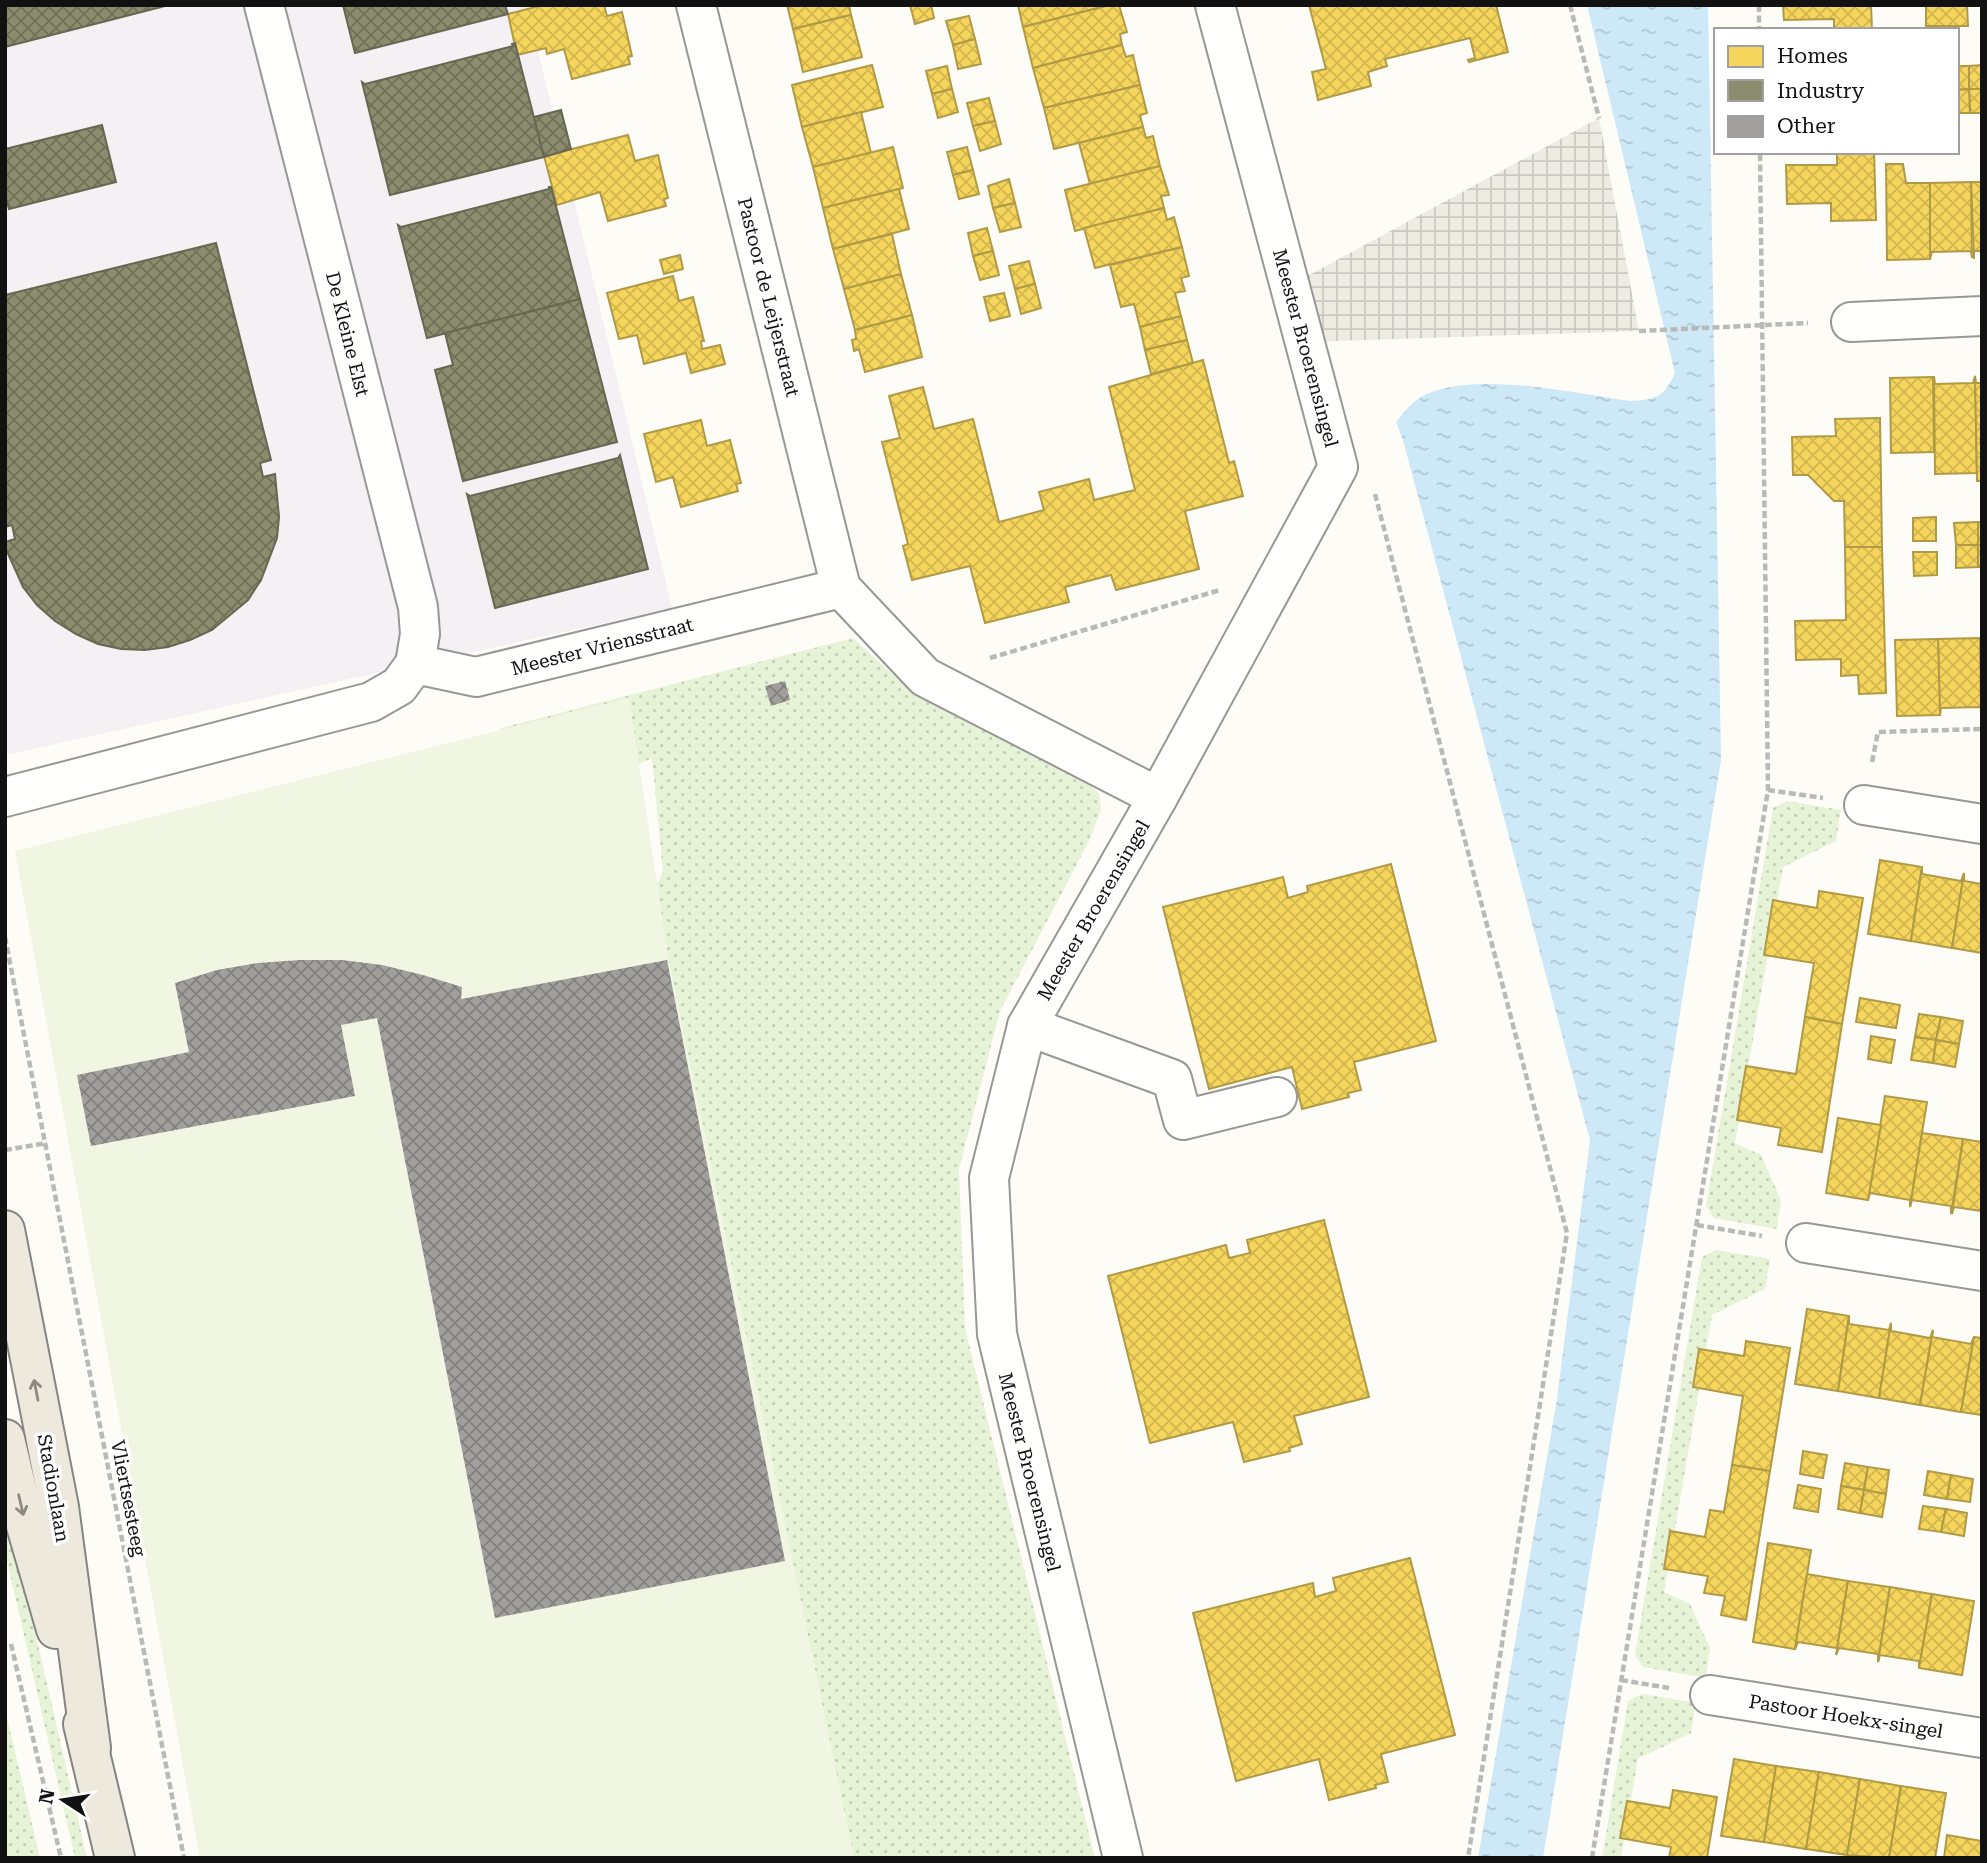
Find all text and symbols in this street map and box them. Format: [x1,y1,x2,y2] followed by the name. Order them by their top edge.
[1714,28,1959,154] legend
[1777,44,1848,68] text: Homes
[1777,79,1865,103] text: Industry
[1777,114,1836,138] text: Other
[733,195,804,399] street label: Pastoor de Leijerstraat
[1268,246,1343,450] street label: Meester Broerensingel
[321,269,374,399] street label: De Kleine Elst
[509,613,696,680] street label: Meester Vriensstraat
[1032,816,1155,1004] street label: Meester Broerensingel
[994,1370,1065,1574] street label: Meester Broerensingel
[29,1379,43,1402] one-way arrow
[33,1432,74,1544] street label: Stadionlaan
[106,1438,151,1558] street label: Vliertsesteeg
[15,1493,28,1516] one-way arrow
[1747,1690,1945,1743] street label: Pastoor Hoekx-singel
[28,1765,98,1835] north arrow
[34,1787,60,1806] text: N

